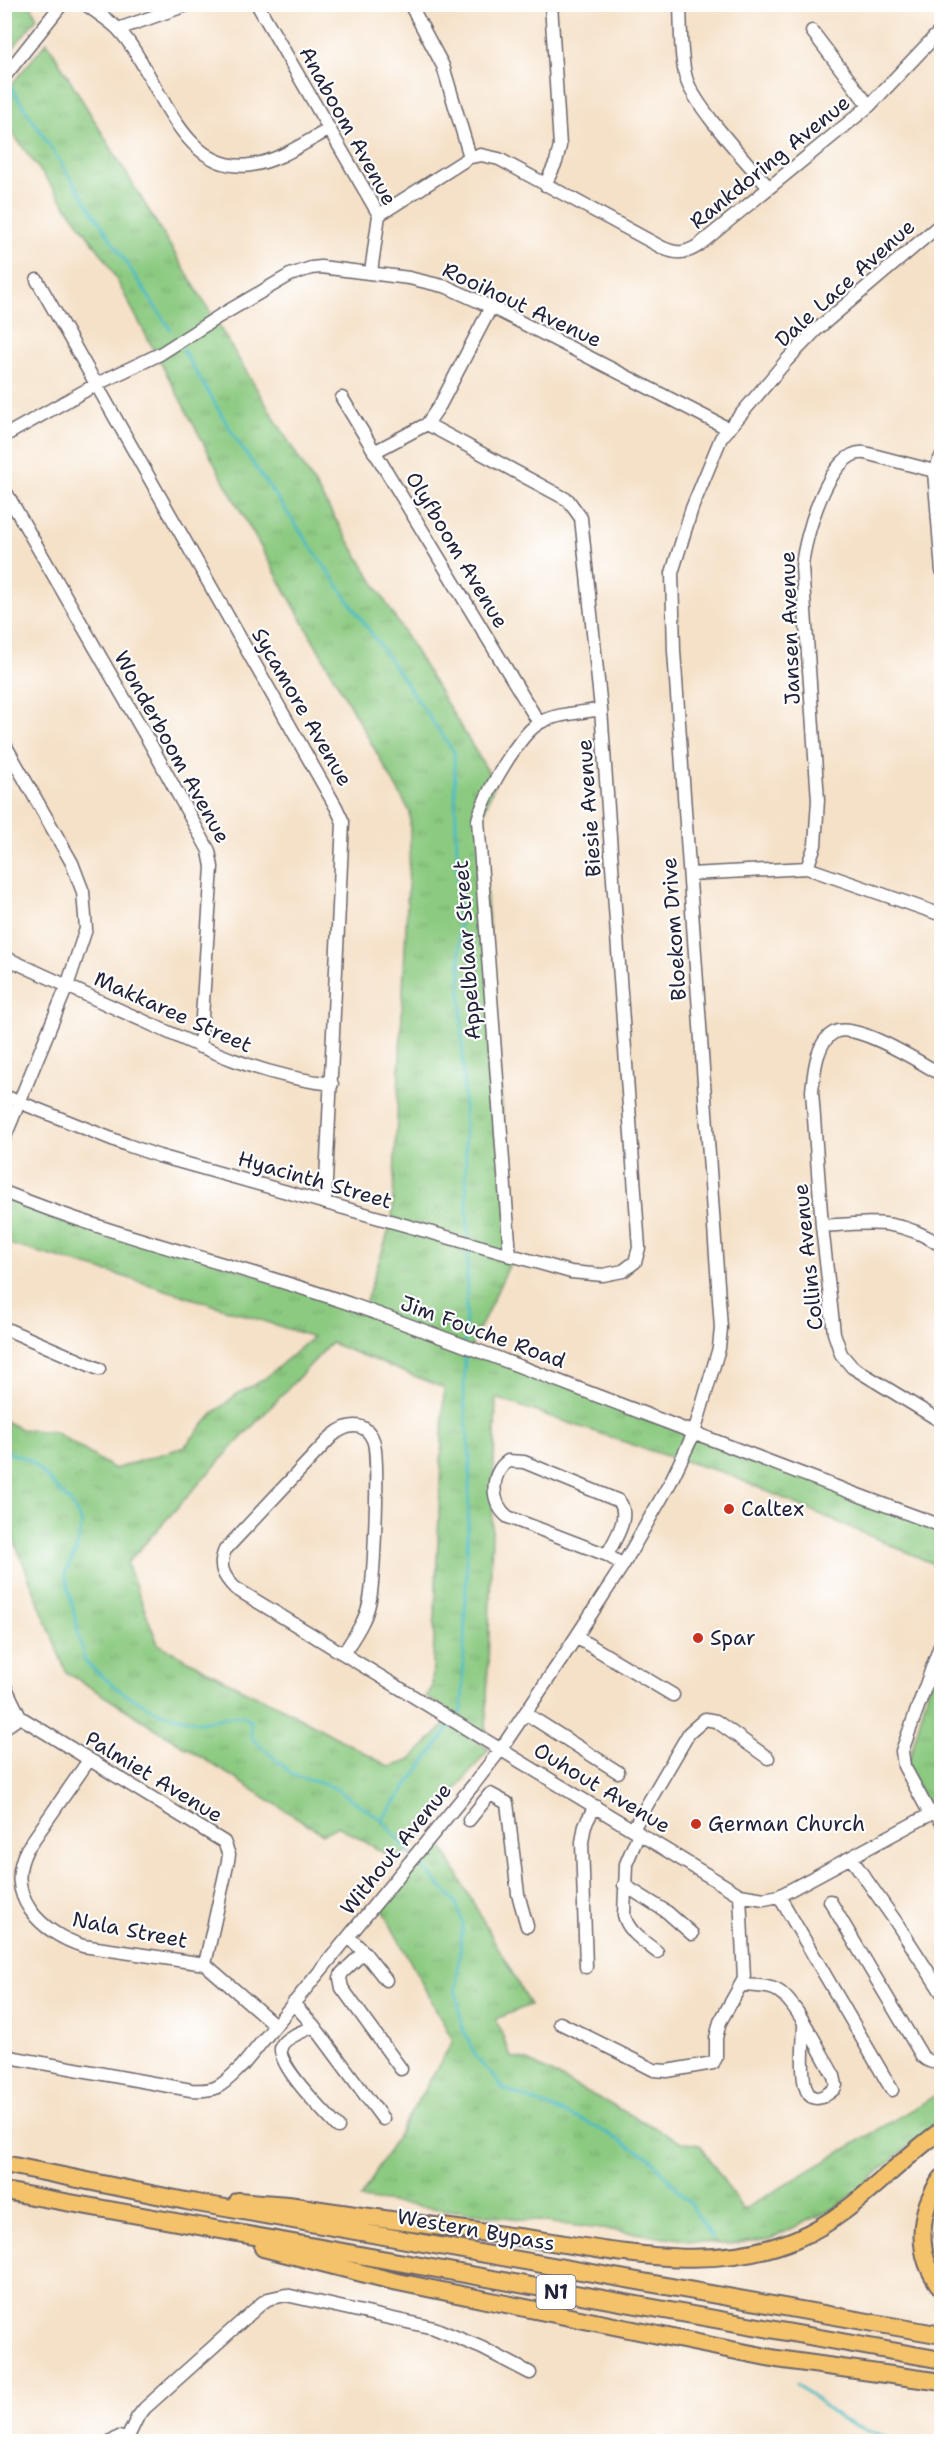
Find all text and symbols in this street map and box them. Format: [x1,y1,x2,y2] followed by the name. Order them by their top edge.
[293,41,403,211] street label: Anaboom Avenue
[684,89,856,235] street label: Rankdoring Avenue
[769,213,921,353] street label: Dale Lace Avenue
[438,256,606,354] street label: Rooihout Avenue
[399,466,515,634] street label: Olyfboom Avenue
[773,551,807,705] street label: Jansen Avenue
[245,623,359,791] street label: Sycamore Avenue
[107,646,237,848] street label: Wonderboom Avenue
[570,738,608,878] street label: Biesie Avenue
[655,856,693,1002] street label: Bloekom Drive
[447,859,487,1041] street label: Appelblaar Street
[90,965,256,1059] street label: Makkaree Street
[235,1145,395,1215] street label: Hyacinth Street
[786,1182,830,1332] street label: Collins Avenue
[397,1289,569,1375] street label: Jim Fouche Road
[741,1495,804,1523] place label: Caltex
[722,1502,736,1516] marker: Caltex
[710,1624,756,1652] place label: Spar
[691,1631,705,1645] marker: Spar
[80,1725,228,1829] street label: Palmiet Avenue
[528,1736,676,1840] street label: Ouhout Avenue
[334,1777,458,1921] street label: Without Avenue
[708,1810,865,1838] place label: German Church
[689,1817,703,1831] marker: German Church
[70,1905,190,1955] street label: Nala Street
[395,2202,557,2258] street label: Western Bypass
[536,2275,576,2309] road number: N1

